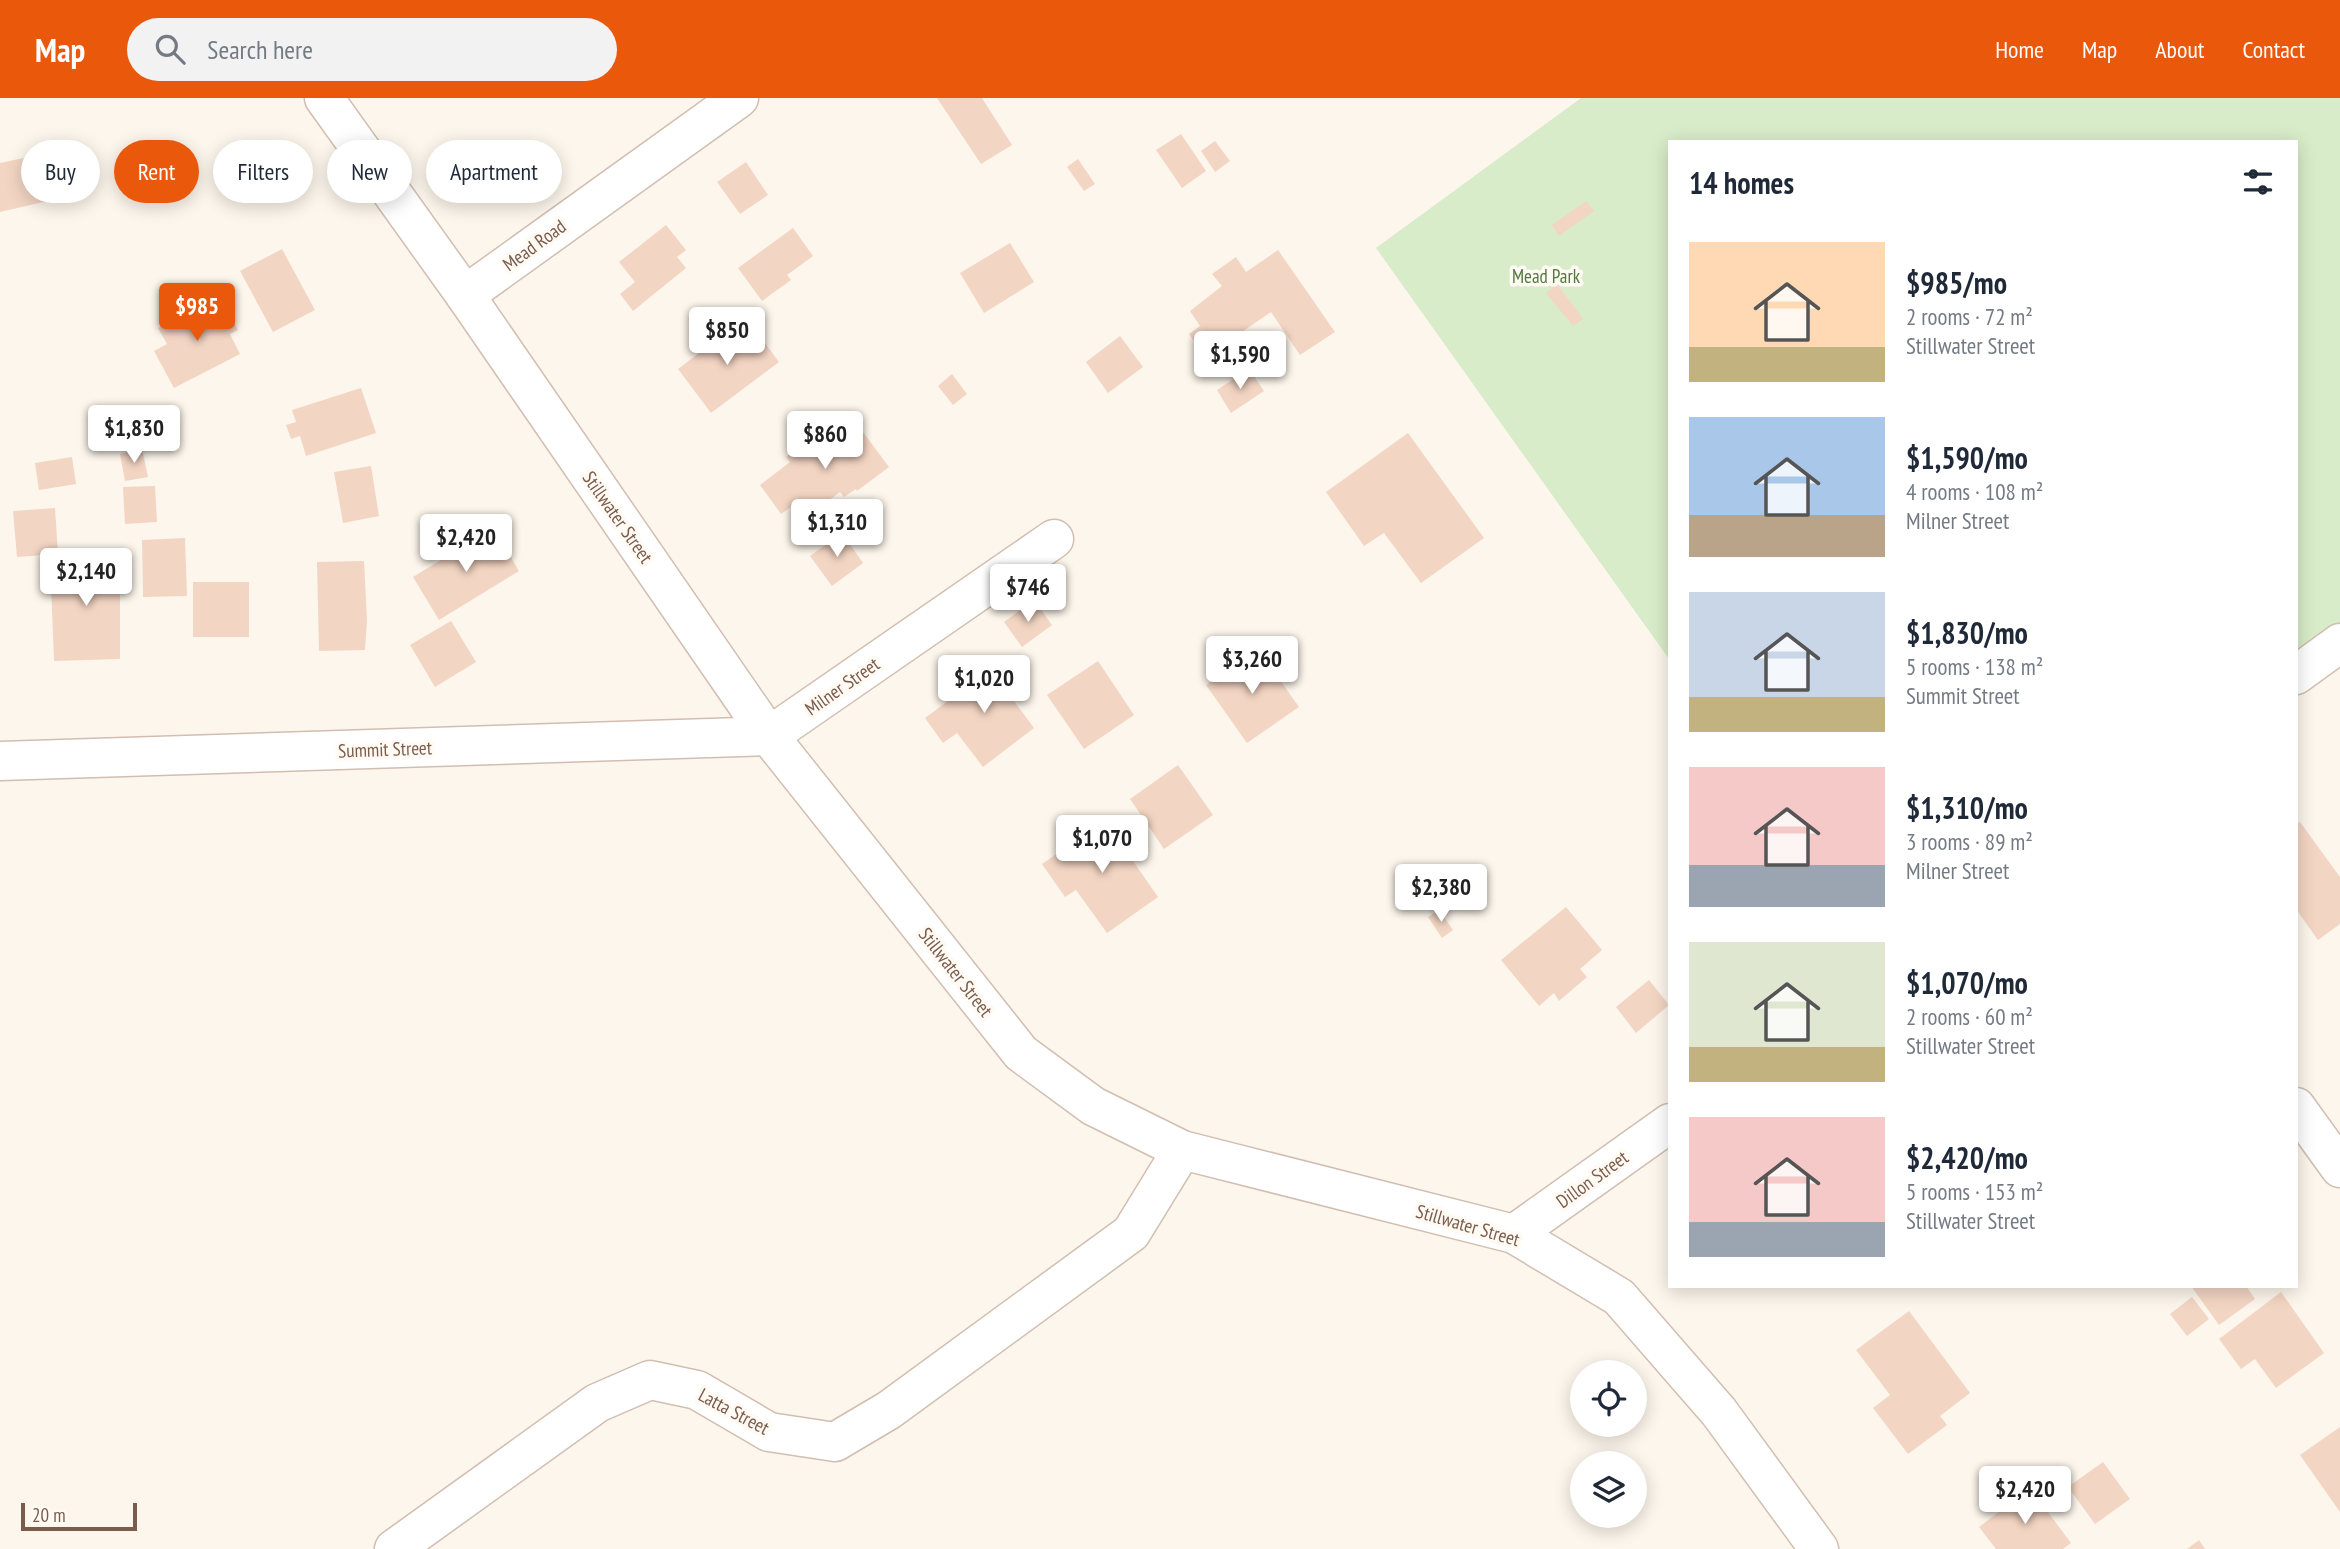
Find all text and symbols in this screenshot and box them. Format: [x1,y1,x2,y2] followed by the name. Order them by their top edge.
[127,18,617,81] search box
[35,28,85,71] text: Map
[151,30,189,68] icon: search
[207,33,313,66] text: Search here
[1995,34,2044,65] text: Home
[2082,34,2117,65] text: Map
[2155,34,2204,65] text: About
[2242,34,2305,65] text: Contact
[21,140,100,203] chip: Buy
[114,140,199,203] chip: Rent
[213,140,313,203] chip: Filters
[327,140,412,203] chip: New
[426,140,562,203] chip: Apartment
[1689,163,1794,202] text: 14 homes
[2239,163,2277,201] icon: filters
[498,214,570,276] street label: Mead Road
[1906,263,2007,302] text: $985/mo
[1512,264,1581,288] park label: Mead Park
[1745,270,1829,354] icon: home
[156,284,238,343] pin: $985
[175,291,219,320] text: $985
[1906,302,2033,331] text: 2 rooms · 72 m²
[686,308,768,367] pin: $850
[705,315,749,344] text: $850
[1183,331,1297,391] pin: $1,590
[1906,331,2035,360] text: Stillwater Street
[1210,339,1270,368] text: $1,590
[77,406,191,465] pin: $1,830
[784,412,866,471] pin: $860
[104,413,164,442] text: $1,830
[803,419,847,448] text: $860
[1906,438,2028,477] text: $1,590/mo
[1745,445,1829,529] icon: home
[578,466,659,568] street label: Stillwater Street
[1906,477,2043,506] text: 4 rooms · 108 m²
[780,500,894,559] pin: $1,310
[1906,506,2009,535] text: Milner Street
[807,507,867,536] text: $1,310
[409,514,523,574] pin: $2,420
[436,522,496,551] text: $2,420
[29,548,143,608] pin: $2,140
[56,556,116,585] text: $2,140
[987,564,1069,624] pin: $746
[1006,572,1050,601] text: $746
[1906,613,2028,652] text: $1,830/mo
[1745,620,1829,704] icon: home
[1195,636,1309,696] pin: $3,260
[1222,644,1282,673] text: $3,260
[800,651,884,720] street label: Milner Street
[1906,652,2043,681] text: 5 rooms · 138 m²
[927,656,1041,715] pin: $1,020
[954,663,1014,692] text: $1,020
[1906,681,2020,710] text: Summit Street
[338,735,433,763] street label: Summit Street
[1906,788,2028,827] text: $1,310/mo
[1745,795,1829,879] icon: home
[1045,816,1159,875] pin: $1,070
[1072,823,1132,852] text: $1,070
[1906,827,2033,856] text: 3 rooms · 89 m²
[1906,856,2009,885] text: Milner Street
[1384,864,1498,924] pin: $2,380
[1411,872,1471,901] text: $2,380
[914,923,999,1022] street label: Stillwater Street
[1906,963,2028,1002] text: $1,070/mo
[1745,970,1829,1054] icon: home
[1906,1002,2033,1031] text: 2 rooms · 60 m²
[1906,1031,2035,1060] text: Stillwater Street
[1906,1138,2028,1177] text: $2,420/mo
[1551,1144,1633,1213] street label: Dillon Street
[1745,1145,1829,1229] icon: home
[1906,1177,2043,1206] text: 5 rooms · 153 m²
[1413,1199,1523,1251] street label: Stillwater Street
[1906,1206,2035,1235] text: Stillwater Street
[1570,1360,1647,1528] map controls
[1570,1360,1647,1437] button: locate
[695,1382,774,1440] street label: Latta Street
[1570,1451,1647,1528] button: layers
[1968,1466,2082,1526] pin: $2,420
[1995,1474,2055,1503] text: $2,420
[21,1500,136,1532] scale bar
[32,1503,66,1527] text: 20 m

